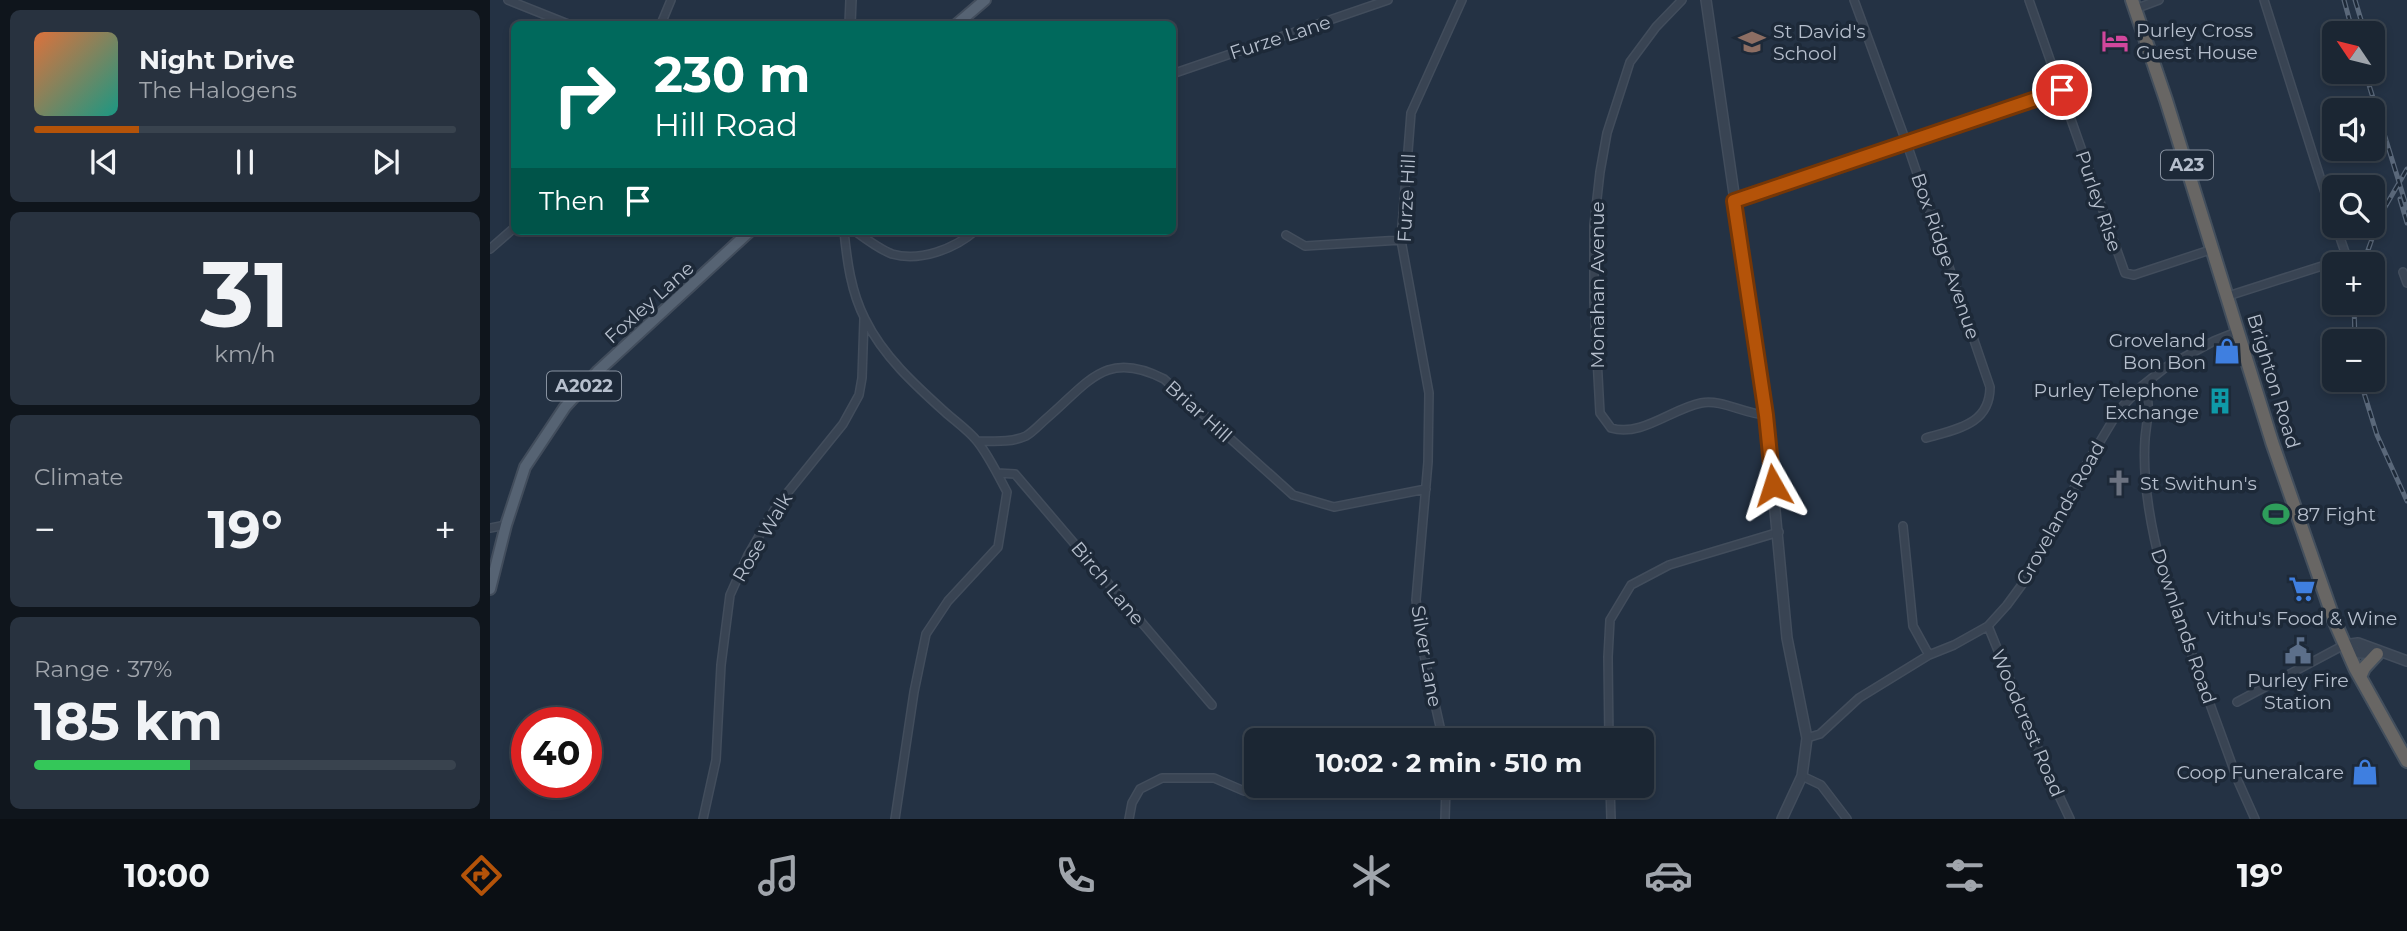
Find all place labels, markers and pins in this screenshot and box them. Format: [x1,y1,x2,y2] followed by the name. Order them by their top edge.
[2136,19,2258,64] place label: Purley Cross Guest House
[1773,20,1866,65] place label: St David's School
[2100,26,2130,56] hotel icon: Purley Cross Guest House
[1737,27,1767,57] school or university icon: St David's School
[2032,60,2092,120] pin
[2109,329,2206,374] place label: Groveland Bon Bon
[2212,336,2242,366] shop icon: Groveland Bon Bon
[2033,379,2199,424] place label: Purley Telephone Exchange
[2205,386,2235,416] building icon: Purley Telephone Exchange
[2104,468,2134,498] church icon: St Swithun's
[2140,472,2257,495] place label: St Swithun's
[2261,499,2291,529] sports icon: 87 Fight
[2297,503,2376,526] place label: 87 Fight
[2287,574,2317,604] supermarket icon: Vithu's Food & Wine
[2207,607,2397,630] place label: Vithu's Food & Wine
[2283,636,2313,666] public building icon: Purley Fire Station
[2247,669,2349,714] place label: Purley Fire Station
[2350,757,2380,787] shop icon: Coop Funeralcare
[2177,761,2344,784] place label: Coop Funeralcare

